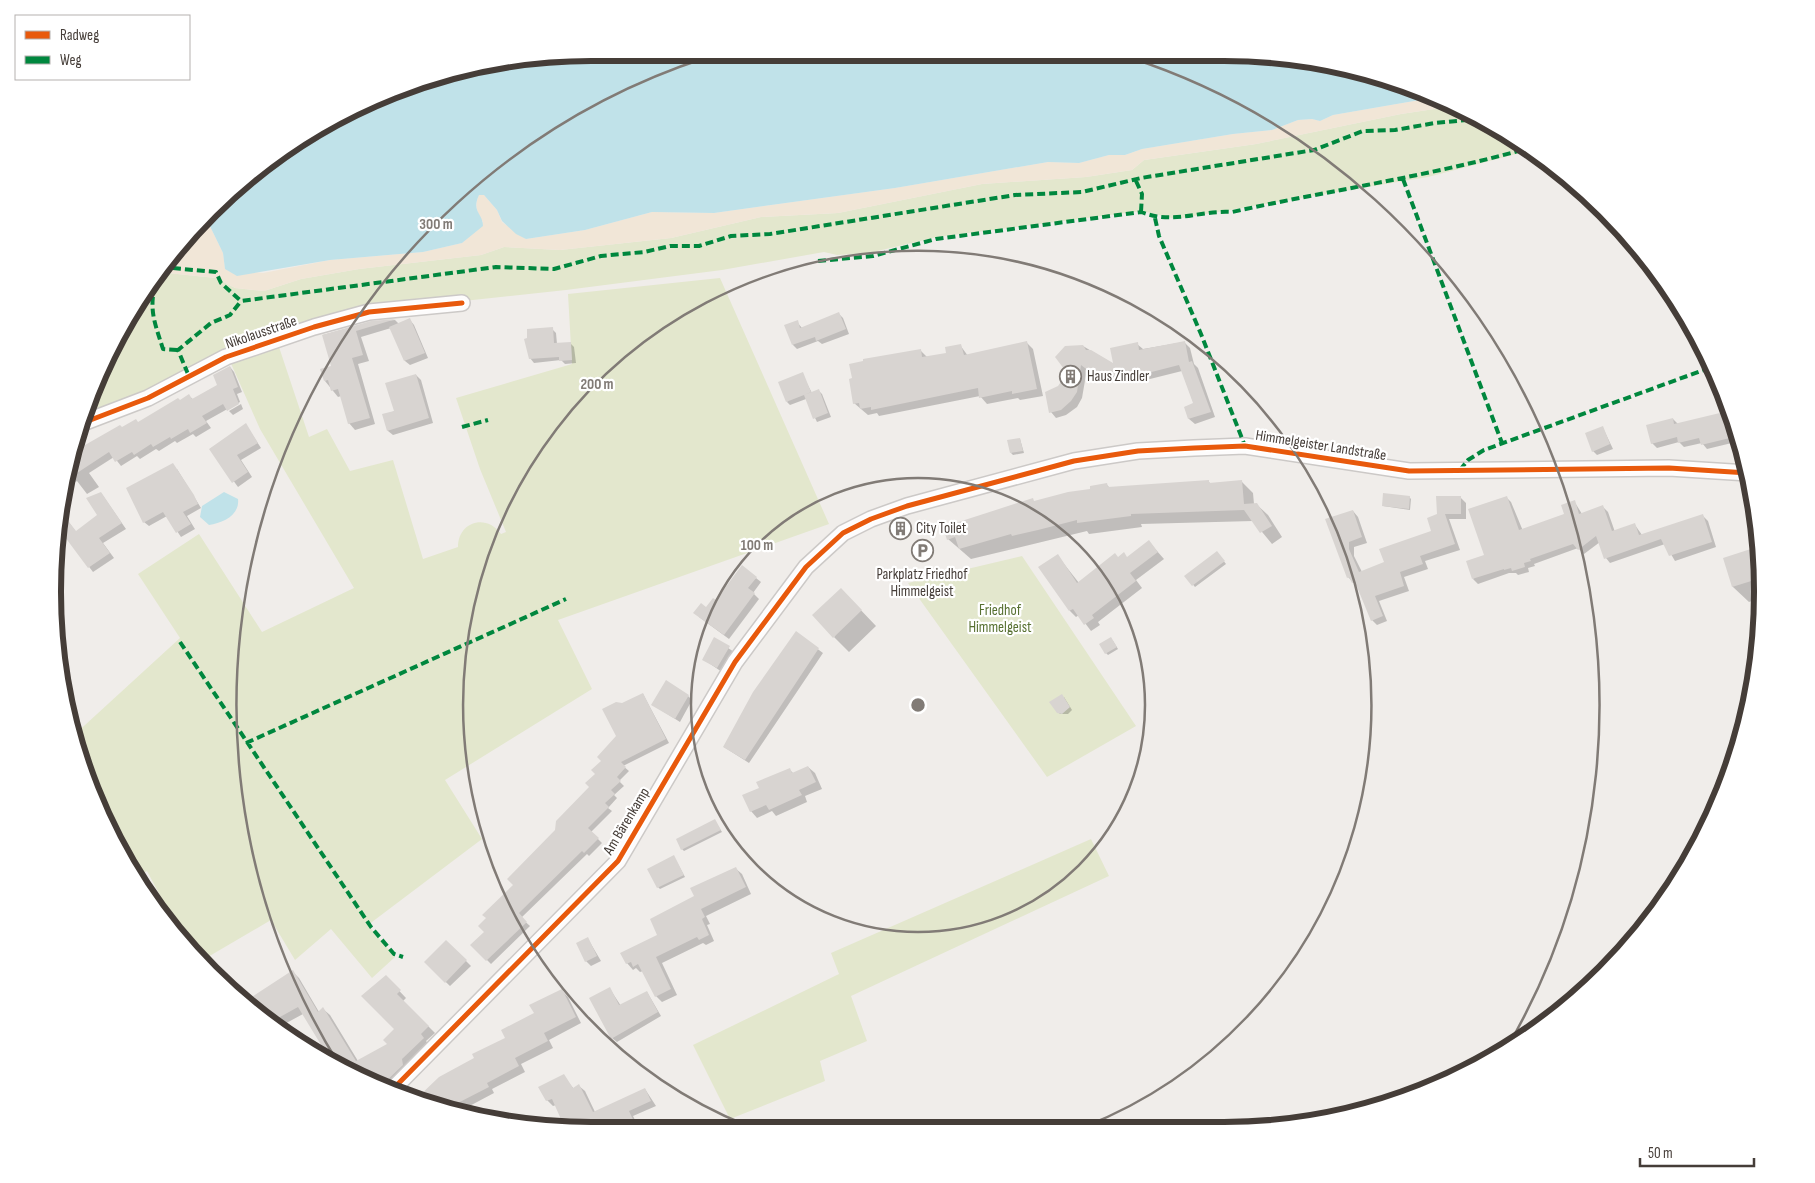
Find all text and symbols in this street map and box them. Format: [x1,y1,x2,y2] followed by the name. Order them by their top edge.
[15,15,190,80] legend
[60,26,99,45] text: Radweg
[60,51,82,70] text: Weg
[419,215,453,234] text: 300 m
[223,311,299,354] street label: Nikolausstraße
[1059,364,1083,388] building icon: Haus Zindler
[1087,367,1150,386] place label: Haus Zindler
[580,375,614,394] text: 200 m
[1254,426,1388,465] street label: Himmelgeister Landstraße
[888,516,912,540] building icon: City Toilet
[916,519,967,538] place label: City Toilet
[741,536,773,555] text: 100 m
[910,539,934,563] parking icon: Parkplatz Friedhof Himmelgeist
[876,565,968,601] place label: Parkplatz Friedhof Himmelgeist
[968,601,1032,637] park label: Friedhof Himmelgeist
[909,696,927,714] centre of rings
[598,784,654,859] street label: Am Bärenkamp
[1640,1136,1754,1168] scale bar
[1648,1144,1673,1163] text: 50 m

